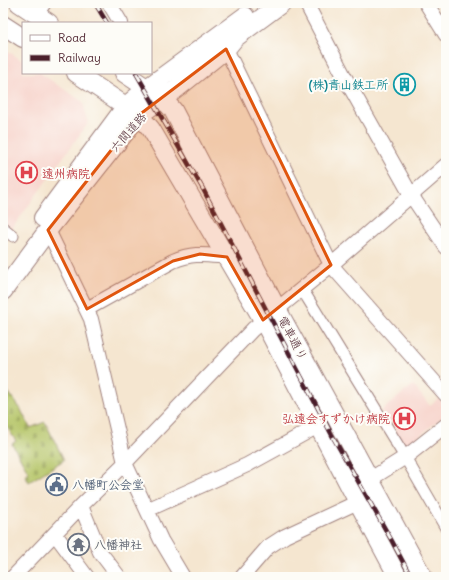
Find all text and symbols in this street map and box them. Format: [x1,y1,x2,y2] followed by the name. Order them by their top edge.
[22,22,152,74] legend
[58,30,86,45] text: Road
[58,50,101,65] text: Railway
[391,71,417,97] building icon: (株)青山鉄工所
[309,77,389,93] place label: (株)青山鉄工所
[107,109,149,155] street label: 六間道路
[14,160,40,186] hospital icon: 遠州病院
[42,166,90,181] place label: 遠州病院
[275,313,311,363] street label: 電車通り
[392,405,418,431] hospital icon: 弘遠会すずかけ病院
[282,411,390,426] place label: 弘遠会すずかけ病院
[44,471,70,497] public building icon: 八幡町公会堂
[72,477,144,492] place label: 八幡町公会堂
[66,531,92,557] temple icon: 八幡神社
[94,537,142,552] place label: 八幡神社

